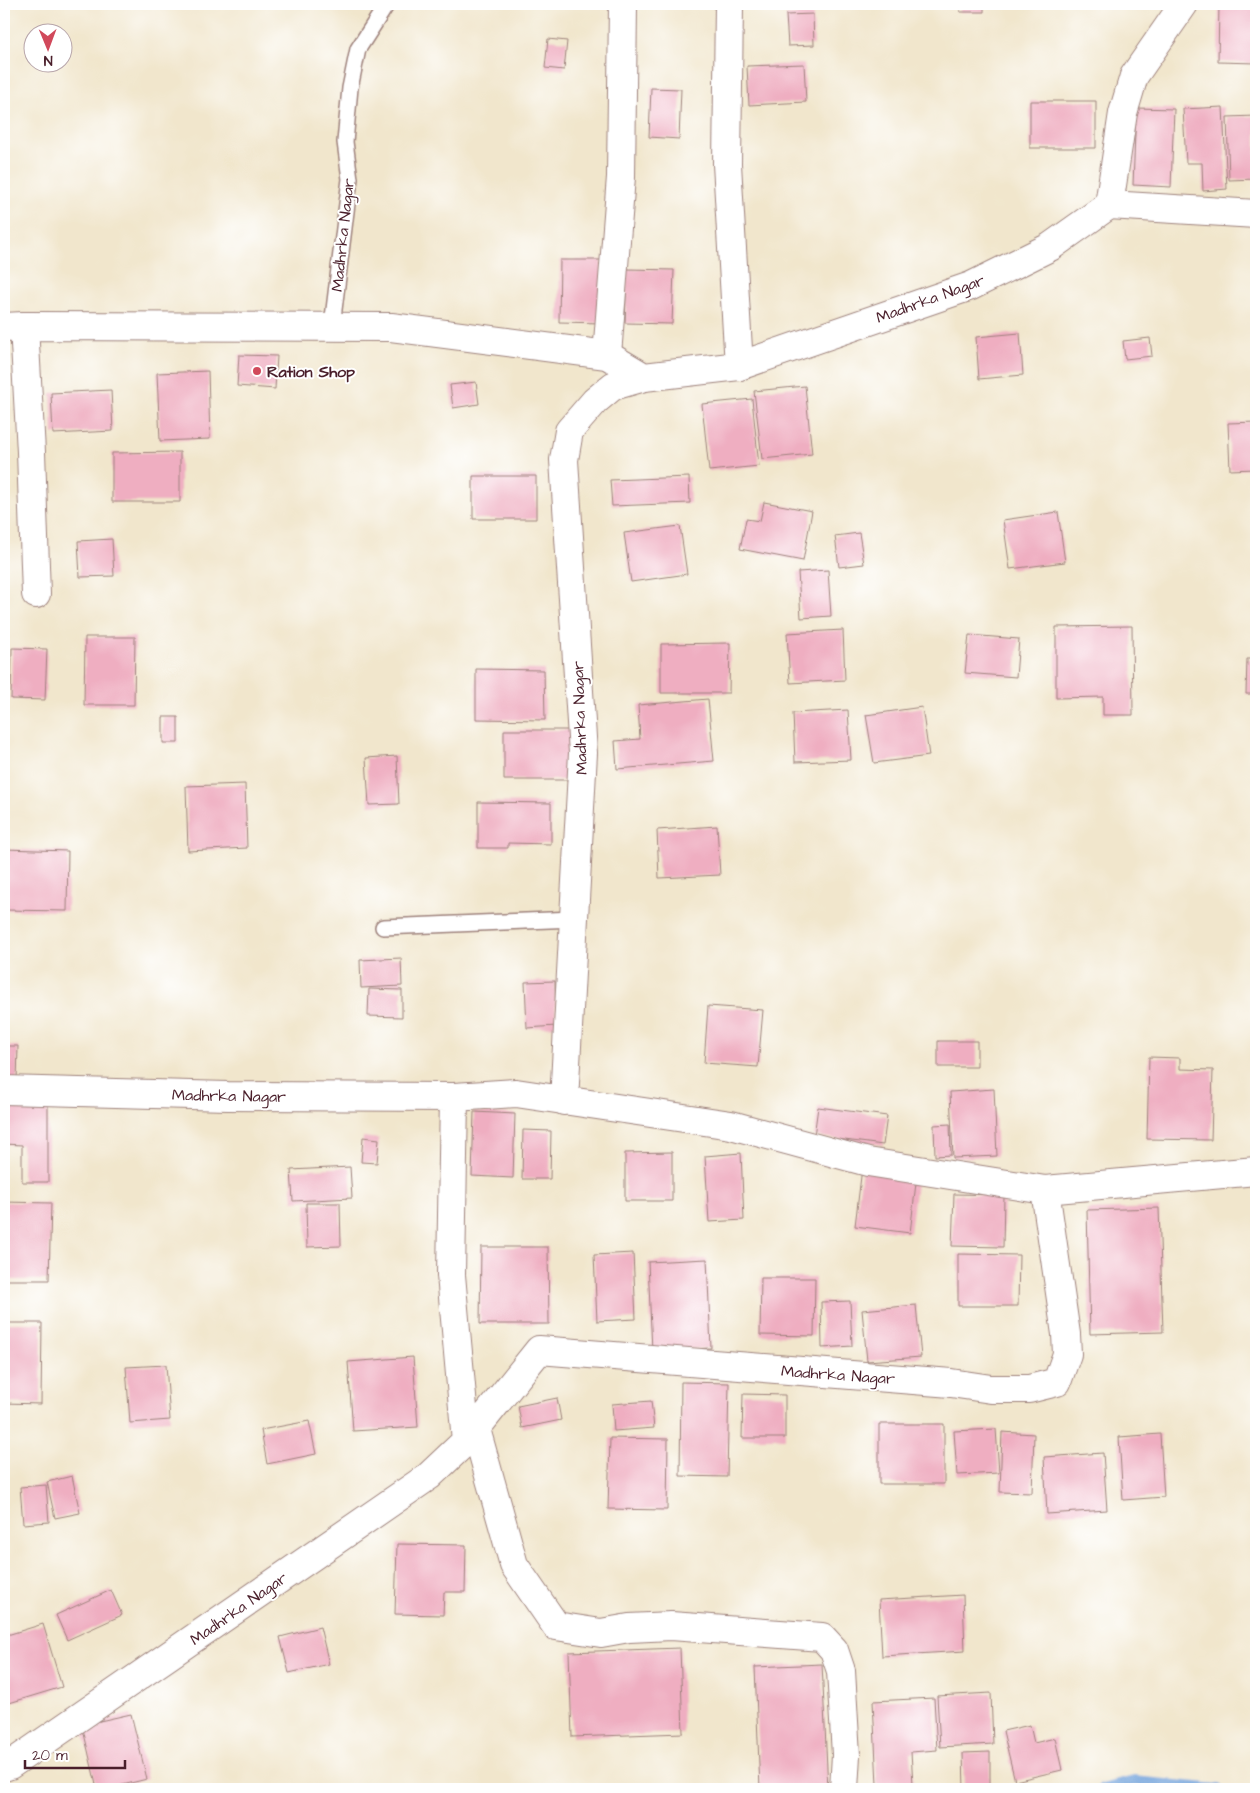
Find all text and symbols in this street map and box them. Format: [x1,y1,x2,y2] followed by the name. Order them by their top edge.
[22,22,72,72] north arrow
[43,50,53,70] text: N
[326,177,361,293] street label: Madhrka Nagar
[873,269,988,330] street label: Madhrka Nagar
[267,361,355,383] place label: Ration Shop
[251,365,263,377] marker: Ration Shop
[567,660,594,775] street label: Madhrka Nagar
[172,1084,286,1109] street label: Madhrka Nagar
[780,1360,896,1391] street label: Madhrka Nagar
[186,1567,292,1651] street label: Madhrka Nagar
[25,1738,125,1770] scale bar
[32,1745,68,1766] text: 20 m

